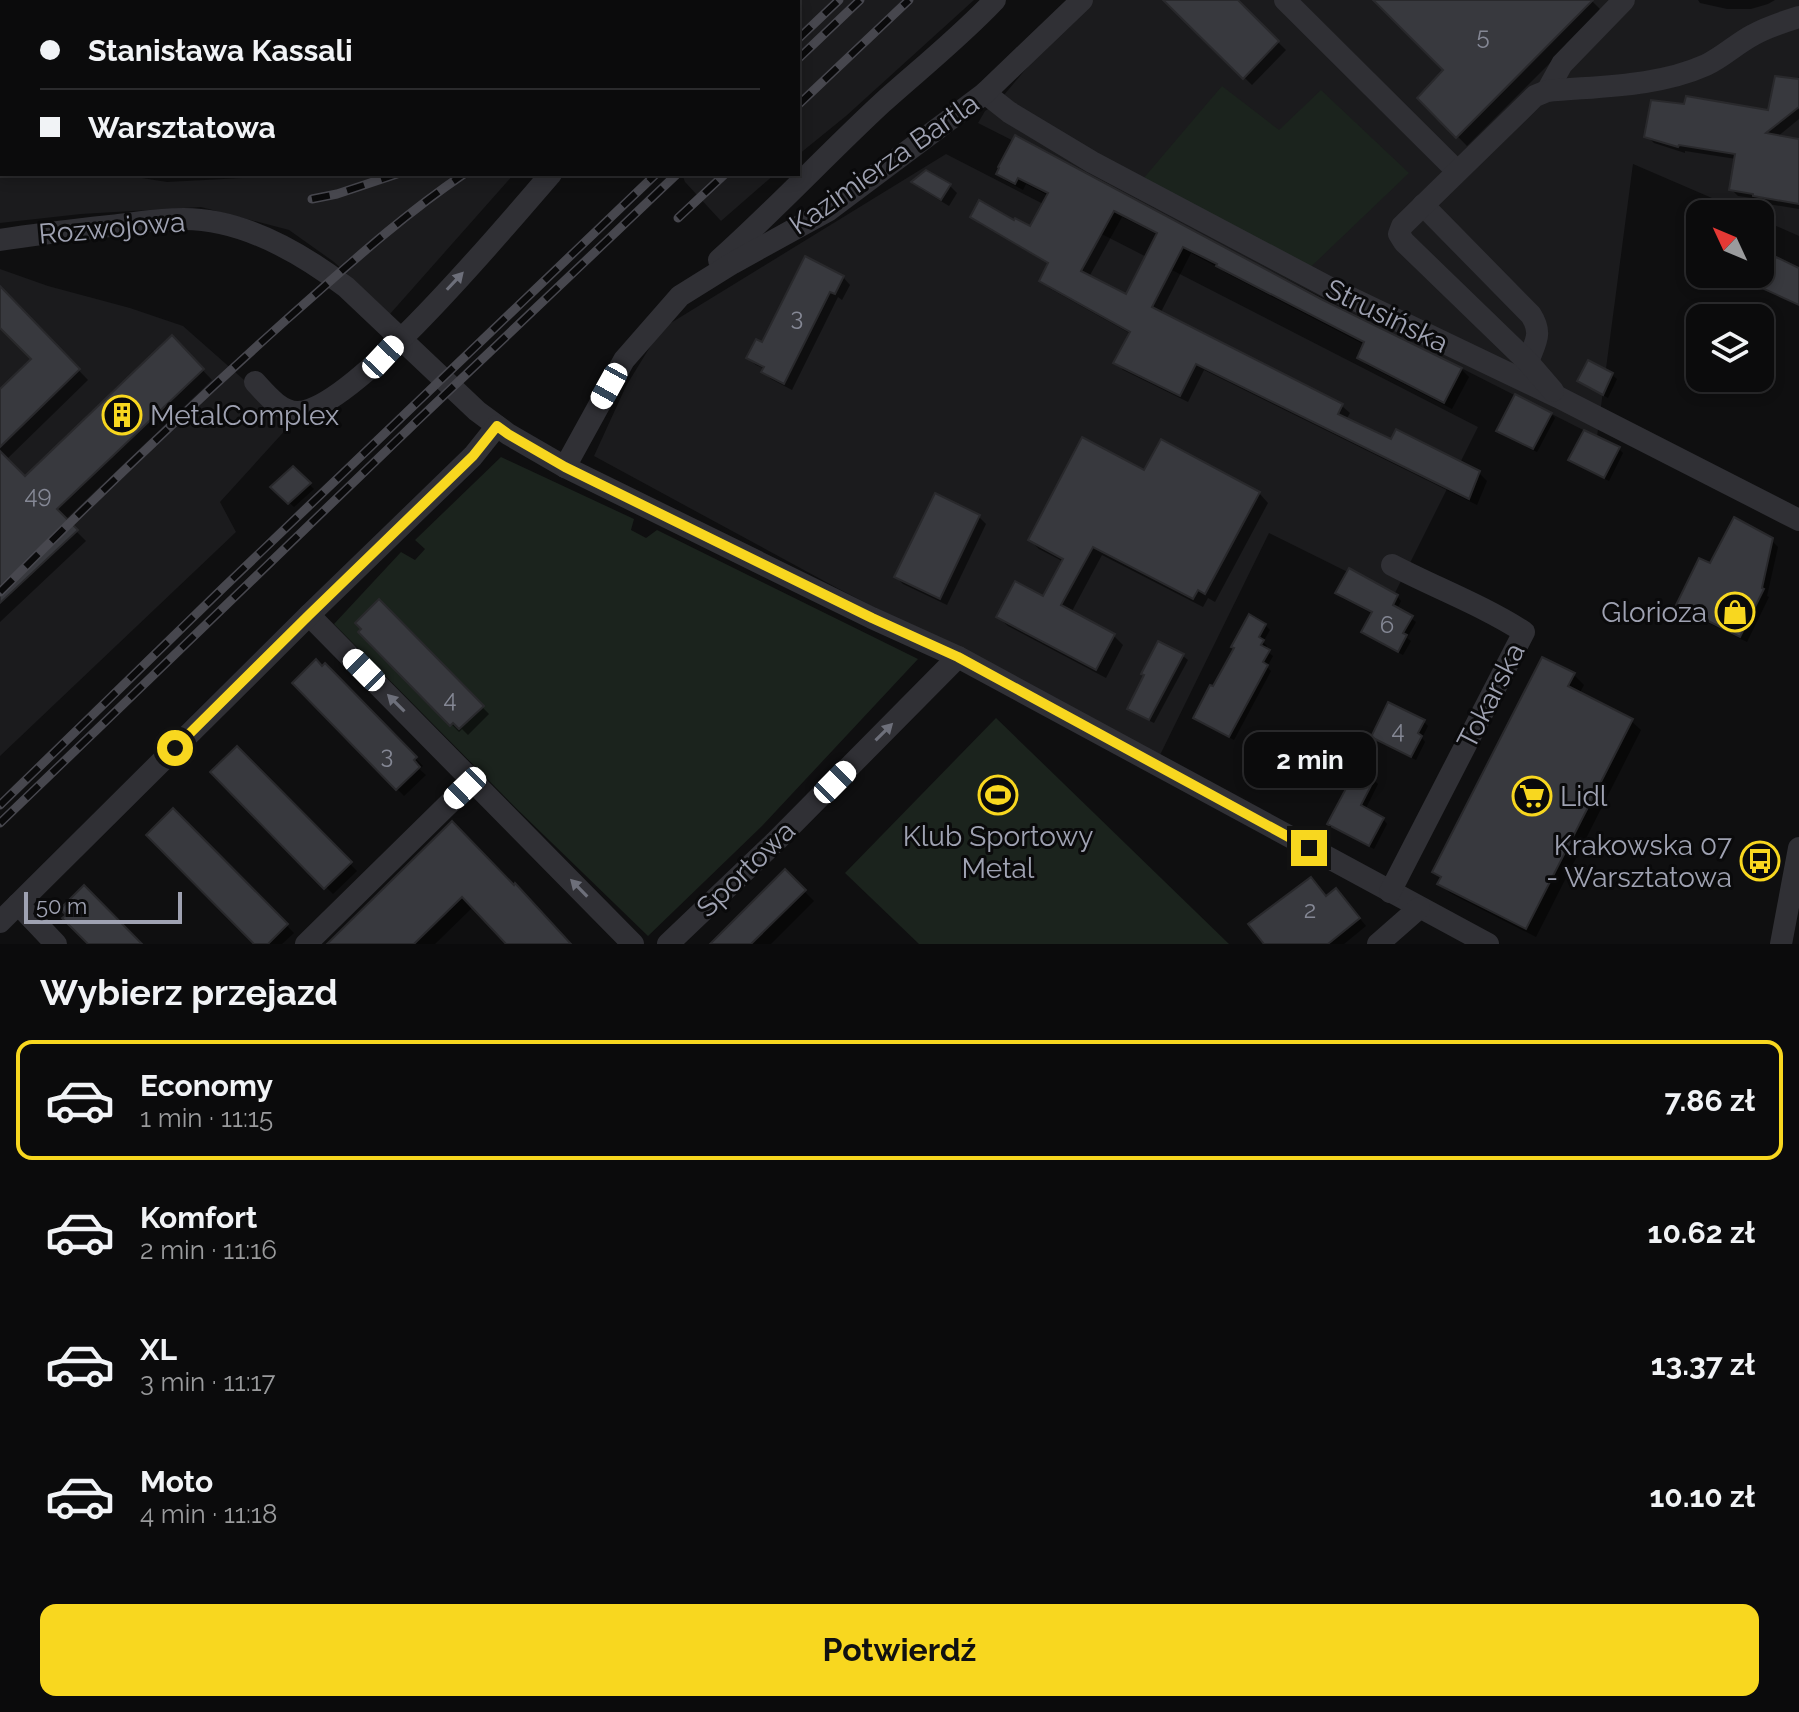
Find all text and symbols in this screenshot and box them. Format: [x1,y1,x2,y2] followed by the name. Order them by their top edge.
[1476,21,1490,50] house number: 5
[88,33,353,68] text: Stanisława Kassali
[783,86,985,242] street label: Kazimierza Bartla
[88,110,276,145] text: Warsztatowa
[1686,200,1774,288] north arrow
[1686,200,1774,392] map controls
[37,205,187,251] street label: Rozwojowa
[445,272,464,291] one-way arrow
[1320,272,1454,360] street label: Strusińska
[791,302,803,331] house number: 3
[1686,304,1774,392] button: layers
[358,331,408,383] car
[587,359,631,413] car
[101,394,143,436] building icon: MetalComplex
[150,399,339,432] place label: MetalComplex
[24,480,52,509] house number: 49
[1714,591,1756,633] shop icon: Glorioza
[1601,596,1707,629] place label: Glorioza
[1380,610,1394,639] house number: 6
[1450,638,1532,754] street label: Tokarska
[339,645,389,695] car
[443,684,457,713] house number: 4
[387,694,406,713] one-way arrow
[1391,715,1405,744] house number: 4
[874,723,893,742] one-way arrow
[157,730,193,766] route start
[1243,732,1375,788] callout: 2 min
[381,740,393,769] house number: 3
[1276,745,1344,775] text: 2 min
[810,757,860,807] car
[439,763,491,813] car
[977,774,1019,816] sports icon: Klub Sportowy Metal
[1511,775,1553,817] supermarket icon: Lidl
[1560,780,1608,813] place label: Lidl
[690,814,802,924] street label: Sportowa
[903,820,1093,885] place label: Klub Sportowy Metal
[1546,829,1732,894] place label: Krakowska 07 - Warsztatowa
[1291,830,1327,866] route end
[1739,840,1781,882] bus stop icon: Krakowska 07 - Warsztatowa
[570,879,588,898] one-way arrow
[24,888,182,924] scale bar
[36,893,87,919] text: 50 m
[1304,895,1316,924] house number: 2
[40,971,338,1013] text: Wybierz przejazd
[44,1064,116,1136] icon: car
[140,1068,273,1103] text: Economy
[1664,1083,1755,1118] text: 7.86 zł
[140,1103,273,1133] text: 1 min · 11:15
[44,1196,116,1268] icon: car
[140,1200,257,1235] text: Komfort
[1648,1215,1755,1250] text: 10.62 zł
[140,1235,277,1265] text: 2 min · 11:16
[44,1328,116,1400] icon: car
[140,1332,177,1367] text: XL
[1651,1347,1755,1382] text: 13.37 zł
[140,1367,275,1397] text: 3 min · 11:17
[44,1460,116,1532] icon: car
[140,1464,213,1499] text: Moto
[1649,1479,1755,1514] text: 10.10 zł
[140,1499,277,1529] text: 4 min · 11:18
[40,1604,1759,1696] button: Potwierdź

